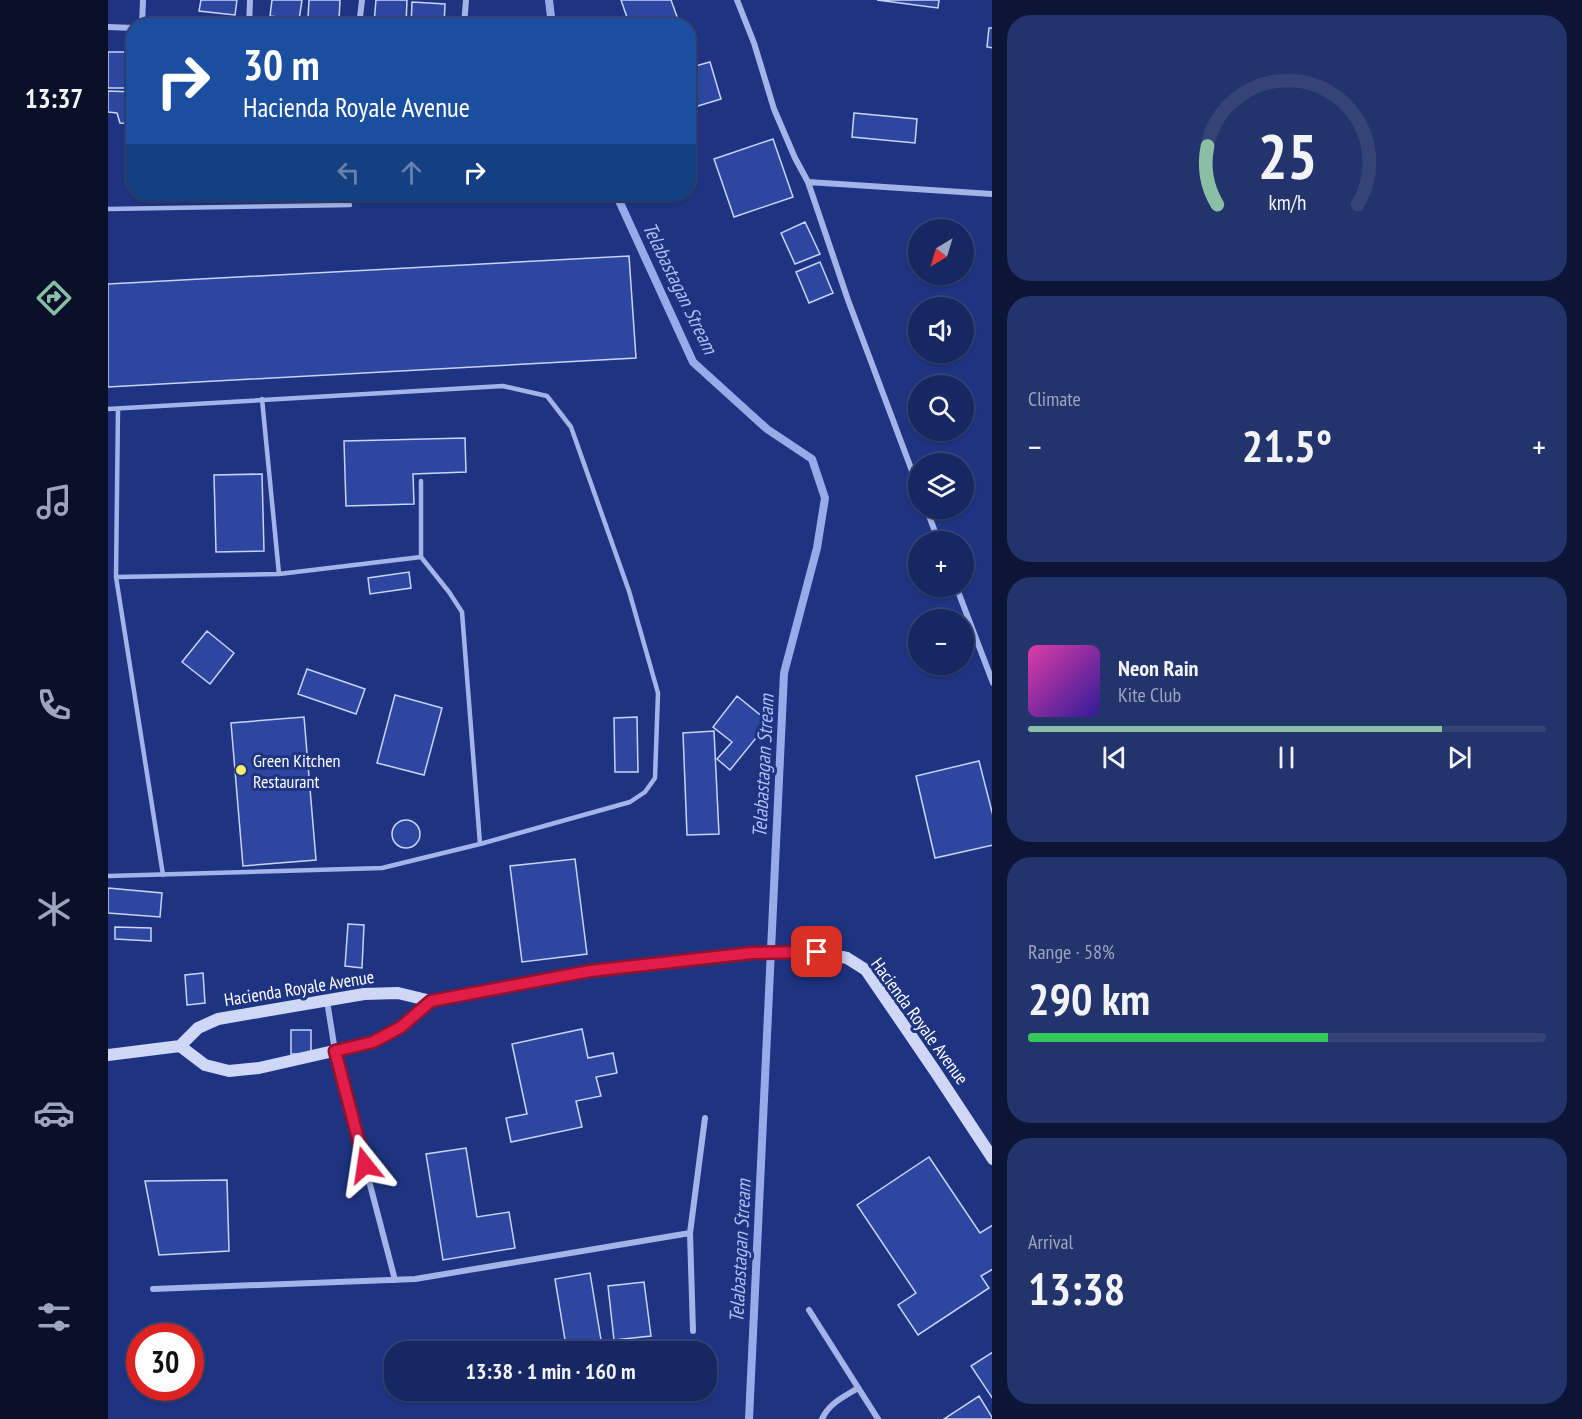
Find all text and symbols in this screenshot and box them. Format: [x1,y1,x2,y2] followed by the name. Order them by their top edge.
[243,37,320,92] text: 30 m
[144,42,222,120] icon: right
[25,81,83,115] text: 13:37
[243,90,470,124] text: Hacienda Royale Avenue
[1257,115,1317,196] text: 25
[332,156,365,189] icon: left
[395,156,428,189] icon: ahead
[458,156,491,189] icon: right
[1268,188,1306,216] text: km/h
[637,218,724,359] water label: Telabastagan Stream
[908,219,974,285] north arrow
[908,219,974,675] map controls
[33,277,75,319] icon: directions
[908,297,974,363] button: sound
[908,375,974,441] button: search
[1028,386,1081,412] text: Climate
[1242,416,1332,474] text: 21.5°
[1028,425,1042,468] text: −
[1532,425,1546,468] text: +
[908,453,974,519] button: layers
[33,481,75,523] icon: music
[908,531,974,597] button: +
[908,609,974,675] button: −
[1118,654,1198,682] text: Neon Rain
[1118,682,1181,708] text: Kite Club
[33,684,75,726] icon: phone
[746,693,780,838] water label: Telabastagan Stream
[1098,741,1131,774] icon: previous
[1270,741,1303,774] icon: pause
[1443,741,1476,774] icon: next
[253,749,340,793] place label: Green Kitchen Restaurant
[234,763,248,777] marker: Green Kitchen Restaurant
[33,888,75,930] icon: climate
[791,926,842,977] pin
[800,935,833,968] icon: arrive
[1028,939,1115,965] text: Range · 58%
[866,953,974,1089] street label: Hacienda Royale Avenue
[222,965,376,1011] street label: Hacienda Royale Avenue
[1028,969,1150,1027] text: 290 km
[33,1092,75,1134] icon: car
[333,1133,397,1197] position arrow
[723,1178,757,1323] water label: Telabastagan Stream
[1028,1229,1073,1255] text: Arrival
[1028,1259,1125,1317] text: 13:38
[33,1296,75,1338] icon: filters
[126,1323,204,1401] speed limit sign: 30
[465,1357,636,1385] text: 13:38 · 1 min · 160 m

